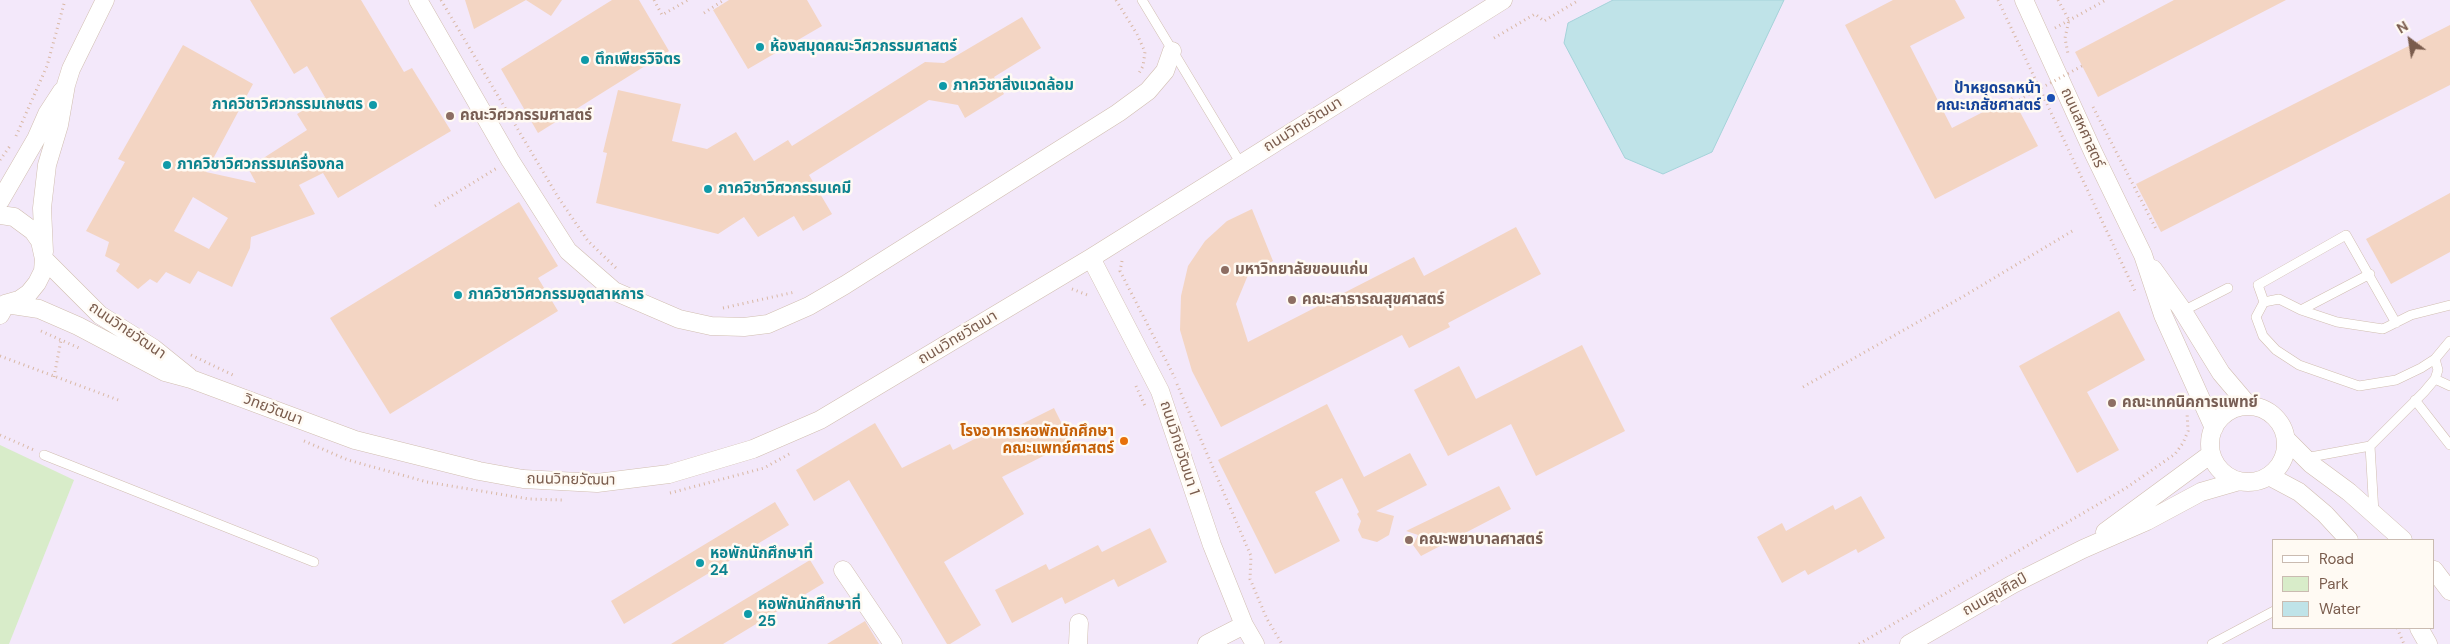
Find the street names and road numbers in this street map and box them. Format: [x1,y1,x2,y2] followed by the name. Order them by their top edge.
[2056,85,2108,171] street label: ถนนสหศาสตร์
[1260,94,1346,156] street label: ถนนวิทยวัฒนา
[85,299,169,363] street label: ถนนวิทยวัฒนา
[915,307,1001,369] street label: ถนนวิทยวัฒนา
[241,391,305,429] street label: วิทยวัฒนา
[1155,399,1203,497] street label: ถนนวิทยวัฒนา 1
[526,470,616,490] street label: ถนนวิทยวัฒนา
[1959,570,2031,620] street label: ถนนสุขศิลป์

